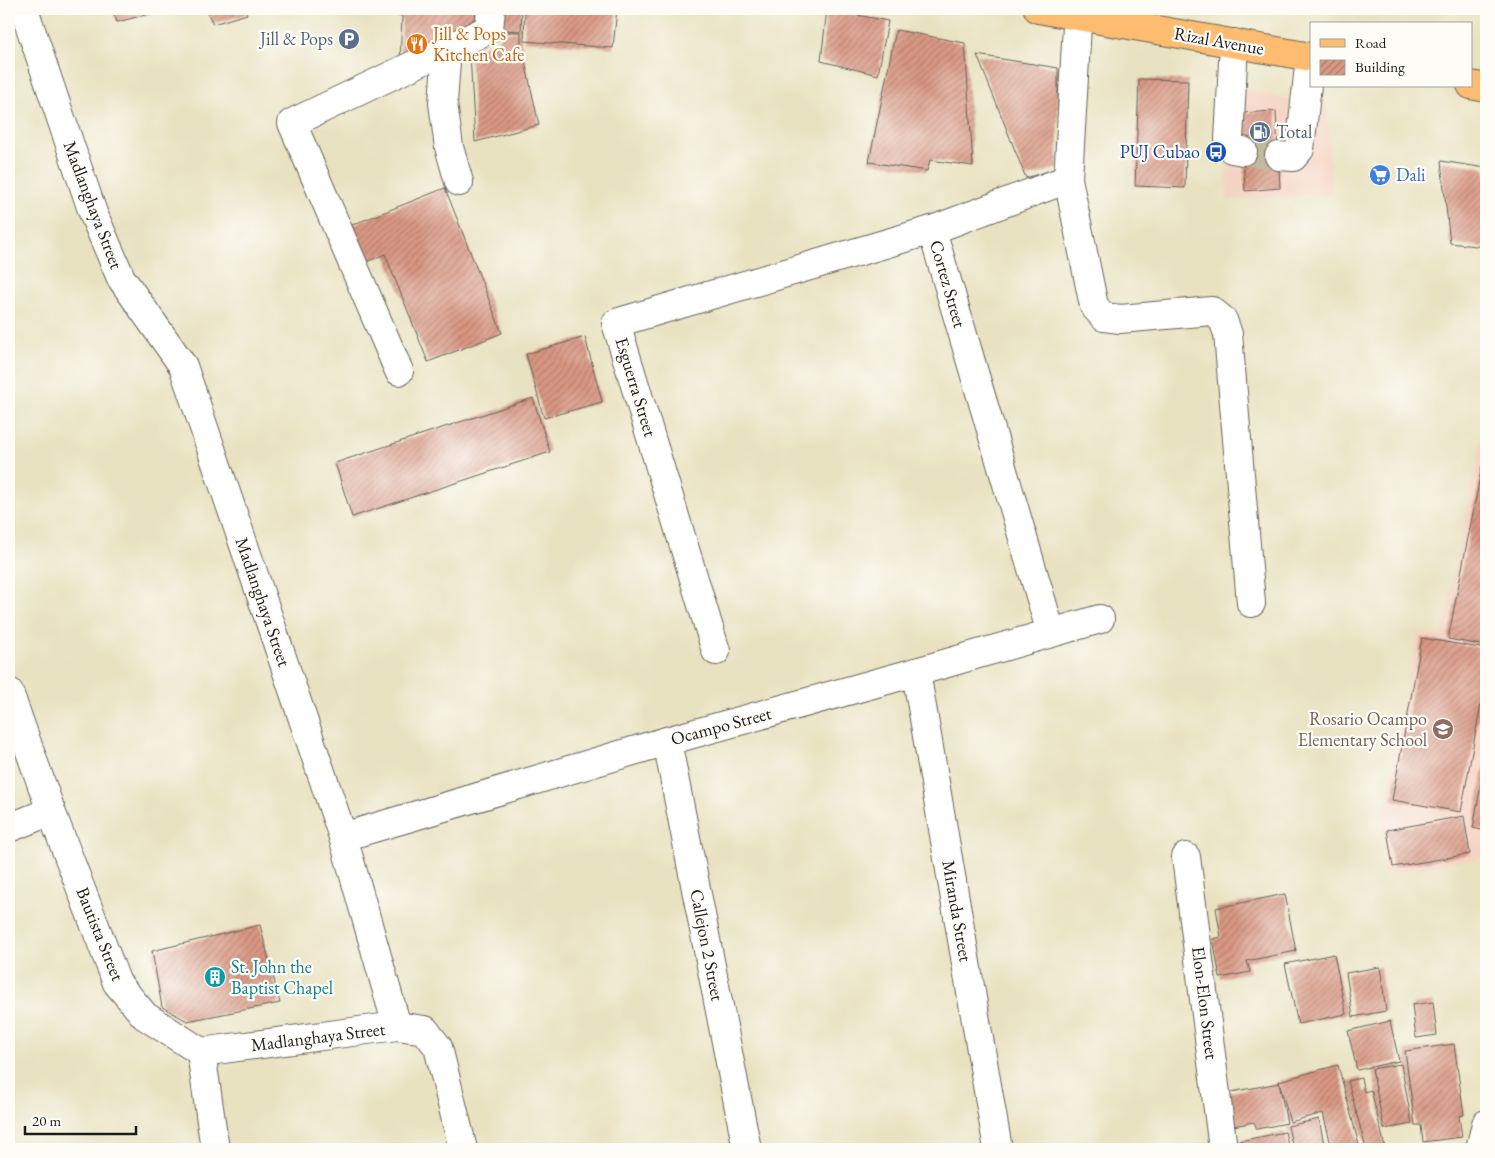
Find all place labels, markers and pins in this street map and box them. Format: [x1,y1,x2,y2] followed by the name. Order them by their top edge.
[431,22,524,66] place label: Jill & Pops Kitchen Cafe
[258,27,333,50] place label: Jill & Pops
[337,27,361,51] parking icon: Jill & Pops
[405,32,429,56] restaurant icon: Jill & Pops Kitchen Cafe
[1248,120,1272,144] fuel station icon: Total
[1276,120,1312,143] place label: Total
[1120,140,1200,163] place label: PUJ Cubao
[1204,140,1228,164] bus stop icon: PUJ Cubao
[1368,163,1392,187] supermarket icon: Dali
[1396,163,1426,186] place label: Dali
[1298,707,1427,751] place label: Rosario Ocampo Elementary School
[1431,717,1455,741] school or university icon: Rosario Ocampo Elementary School
[231,955,333,999] place label: St. John the Baptist Chapel
[203,965,227,989] building icon: St. John the Baptist Chapel

